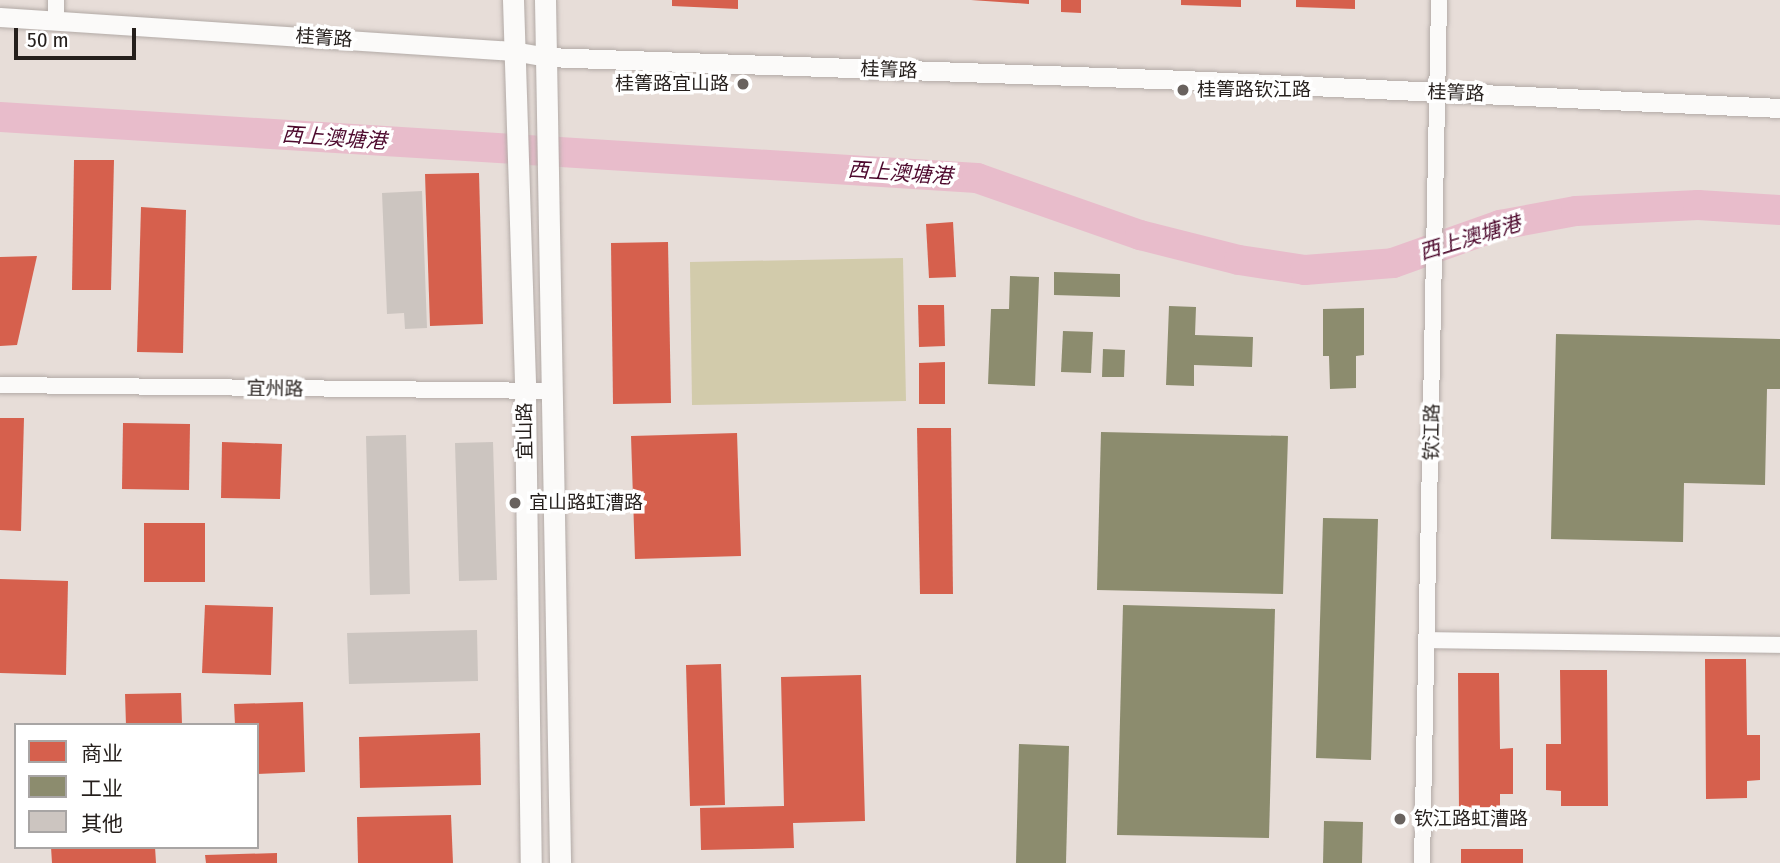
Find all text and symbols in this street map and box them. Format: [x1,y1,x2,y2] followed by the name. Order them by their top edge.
[18,14,140,58] scale bar
[295,25,353,51] street label: 桂箐路
[27,27,69,53] text: 50 m
[860,58,918,82] street label: 桂箐路
[615,73,729,95] place label: 桂箐路宜山路
[735,76,751,92] marker: 桂箐路宜山路
[1197,79,1311,101] place label: 桂箐路钦江路
[1427,81,1485,105] street label: 桂箐路
[1175,82,1191,98] marker: 桂箐路钦江路
[281,122,387,154] water label: 西上澳塘港
[847,157,953,189] water label: 西上澳塘港
[1416,211,1524,265] water label: 西上澳塘港
[246,377,304,401] street label: 宜州路
[513,402,537,460] street label: 宜山路
[1420,403,1444,461] street label: 钦江路
[529,492,643,514] place label: 宜山路虹漕路
[507,495,523,511] marker: 宜山路虹漕路
[14,723,259,849] legend
[81,741,123,767] text: 商业
[81,776,123,802] text: 工业
[1414,808,1528,830] place label: 钦江路虹漕路
[81,811,123,837] text: 其他
[1392,811,1408,827] marker: 钦江路虹漕路

